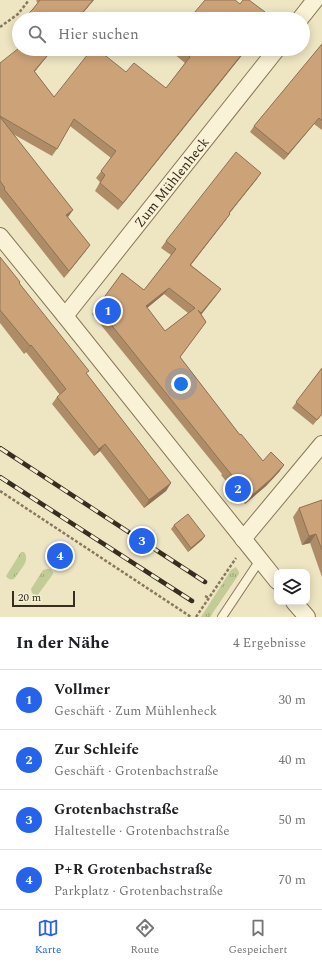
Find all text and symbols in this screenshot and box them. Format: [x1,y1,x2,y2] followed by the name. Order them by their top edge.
[12,12,310,56] search box
[26,23,48,45] icon: search
[58,23,139,46] text: Hier suchen
[129,132,214,232] street label: Zum Mühlenheck
[95,296,121,326] pin: 1
[171,374,191,394] your location
[225,474,251,504] pin: 2
[129,526,155,556] pin: 3
[47,541,73,571] pin: 4
[274,569,310,605] map controls
[274,569,310,605] button: layers
[12,589,75,608] scale bar
[18,589,41,606] text: 20 m
[16,630,109,656] text: In der Nähe
[233,633,306,653] text: 4 Ergebnisse
[54,678,110,701] text: Vollmer
[25,690,33,710] text: 1
[279,690,306,710] text: 30 m
[54,701,217,721] text: Geschäft · Zum Mühlenheck
[54,738,139,761] text: Zur Schleife
[25,750,33,770] text: 2
[279,750,306,770] text: 40 m
[54,761,219,781] text: Geschäft · Grotenbachstraße
[54,798,179,821] text: Grotenbachstraße
[25,810,33,830] text: 3
[279,810,306,830] text: 50 m
[54,821,230,841] text: Haltestelle · Grotenbachstraße
[54,858,212,881] text: P+R Grotenbachstraße
[25,870,33,890] text: 4
[279,870,306,890] text: 70 m
[54,881,223,901] text: Parkplatz · Grotenbachstraße
[35,917,61,958] tab: Karte
[131,917,159,958] tab: Route
[229,917,287,958] tab: Gespeichert

